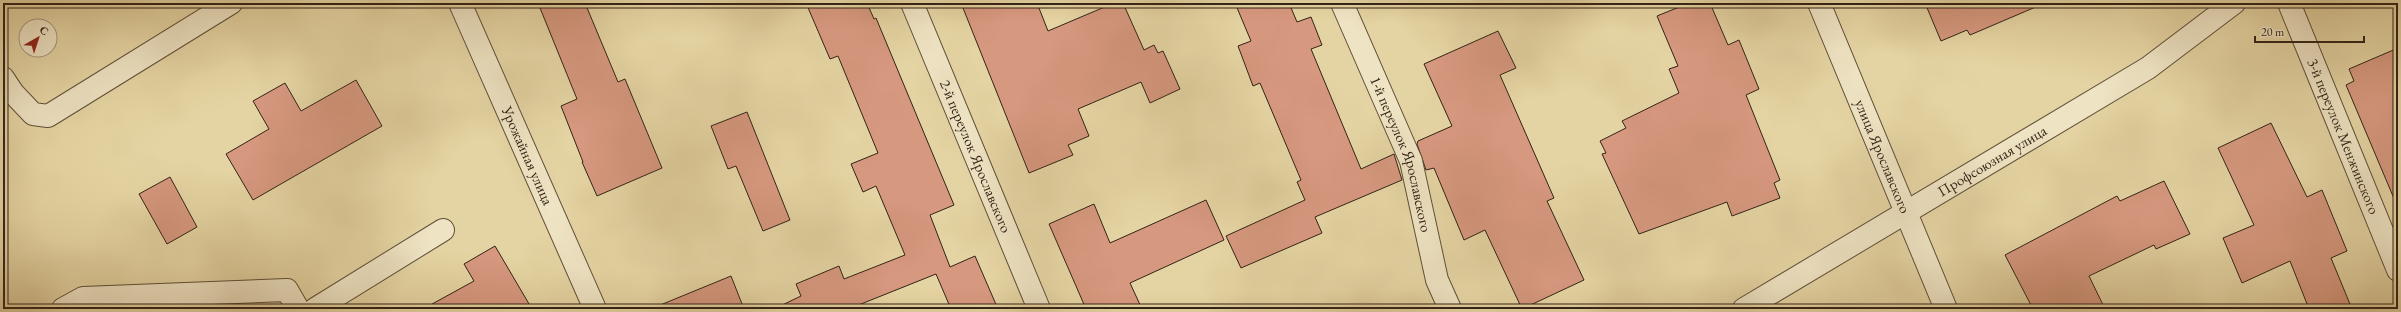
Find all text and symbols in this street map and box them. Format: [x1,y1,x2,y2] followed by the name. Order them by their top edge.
[18,18,58,58] north arrow
[2255,18,2364,44] scale bar
[37,22,52,38] text: С
[2261,24,2285,40] text: 20 m
[2304,55,2384,217] street label: 3-й переулок Менжинского
[1366,73,1436,234] street label: 1-й переулок Ярославского
[936,77,1016,235] street label: 2-й переулок Ярославского
[1851,96,1915,216] street label: улица Ярославского
[497,102,558,208] street label: Урожайная улица
[1934,121,2050,200] street label: Профсоюзная улица

